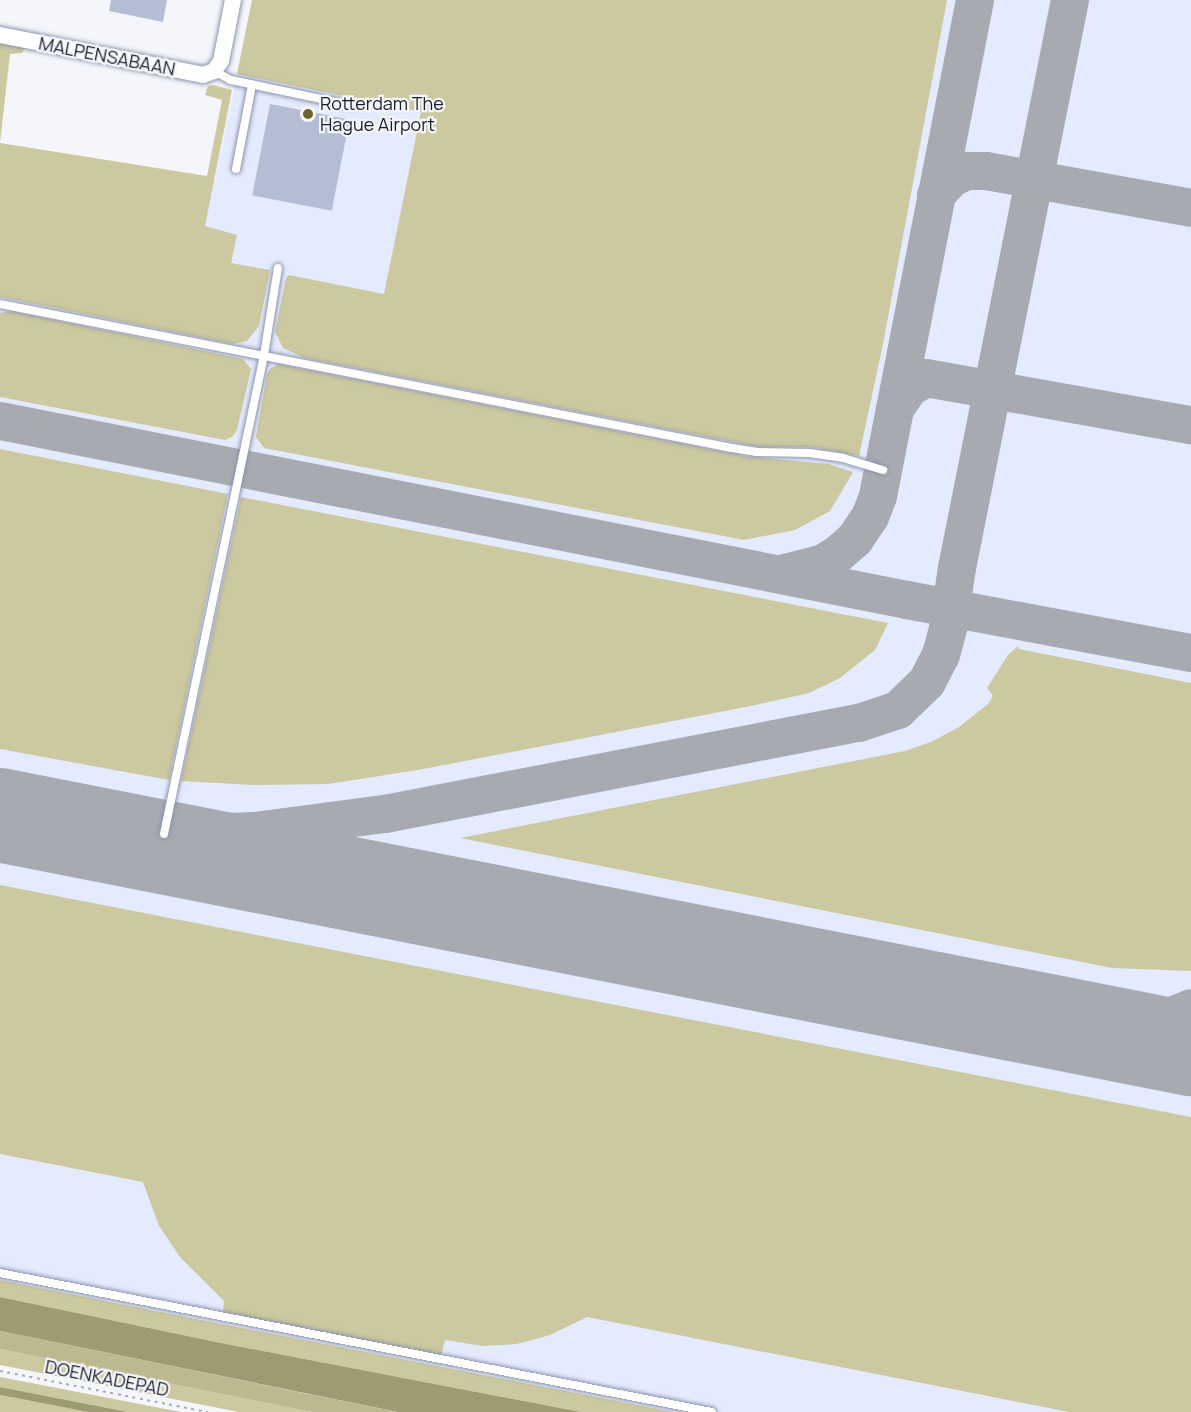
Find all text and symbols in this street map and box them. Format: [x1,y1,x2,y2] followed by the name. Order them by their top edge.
[37,32,177,80] street label: MALPENSABAAN
[320,93,444,136] place label: Rotterdam The Hague Airport
[301,107,315,121] marker: Rotterdam The Hague Airport
[43,1355,171,1401] street label: DOENKADEPAD

